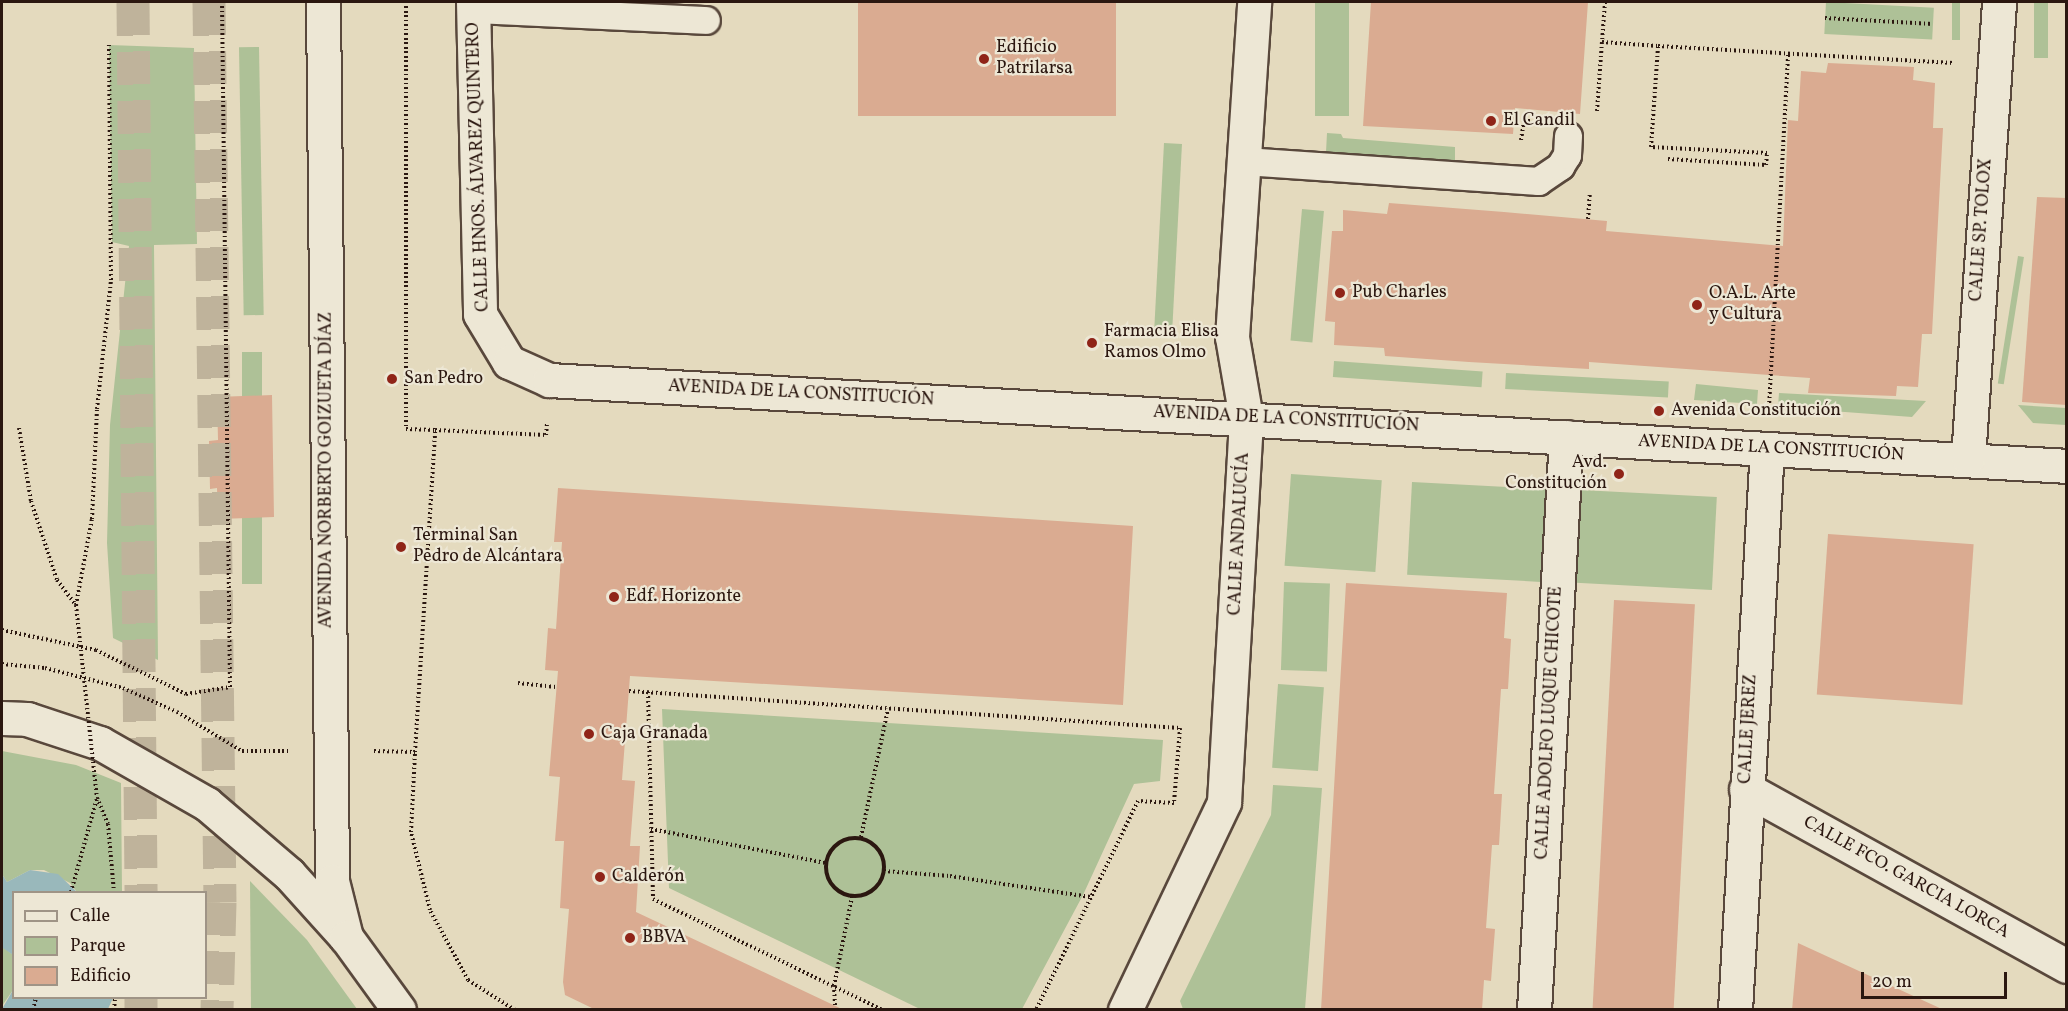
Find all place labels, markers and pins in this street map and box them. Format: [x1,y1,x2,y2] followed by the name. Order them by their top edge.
[996,38,1073,80] place label: Edificio Patrilarsa
[977,52,991,66] marker: Edificio Patrilarsa
[1503,110,1575,132] place label: El Candil
[1484,114,1498,128] marker: El Candil
[1352,282,1447,304] place label: Pub Charles
[1709,284,1796,326] place label: O.A.L. Arte y Cultura
[1333,286,1347,300] marker: Pub Charles
[1690,298,1704,312] marker: O.A.L. Arte y Cultura
[1104,322,1219,364] place label: Farmacia Elisa Ramos Olmo
[1085,336,1099,350] marker: Farmacia Elisa Ramos Olmo
[404,368,483,390] place label: San Pedro
[385,372,399,386] marker: San Pedro
[1671,400,1841,422] place label: Avenida Constitución
[1652,404,1666,418] marker: Avenida Constitución
[1505,453,1607,496] place label: Avd. Constitución
[1612,467,1626,481] marker: Avd. Constitución
[413,526,562,568] place label: Terminal San Pedro de Alcántara
[394,540,408,554] marker: Terminal San Pedro de Alcántara
[626,586,741,608] place label: Edf. Horizonte
[607,590,621,604] marker: Edf. Horizonte
[601,723,708,745] place label: Caja Granada
[582,727,596,741] marker: Caja Granada
[612,866,685,888] place label: Calderón
[593,870,607,884] marker: Calderón
[642,927,686,949] place label: BBVA
[623,931,637,945] marker: BBVA

